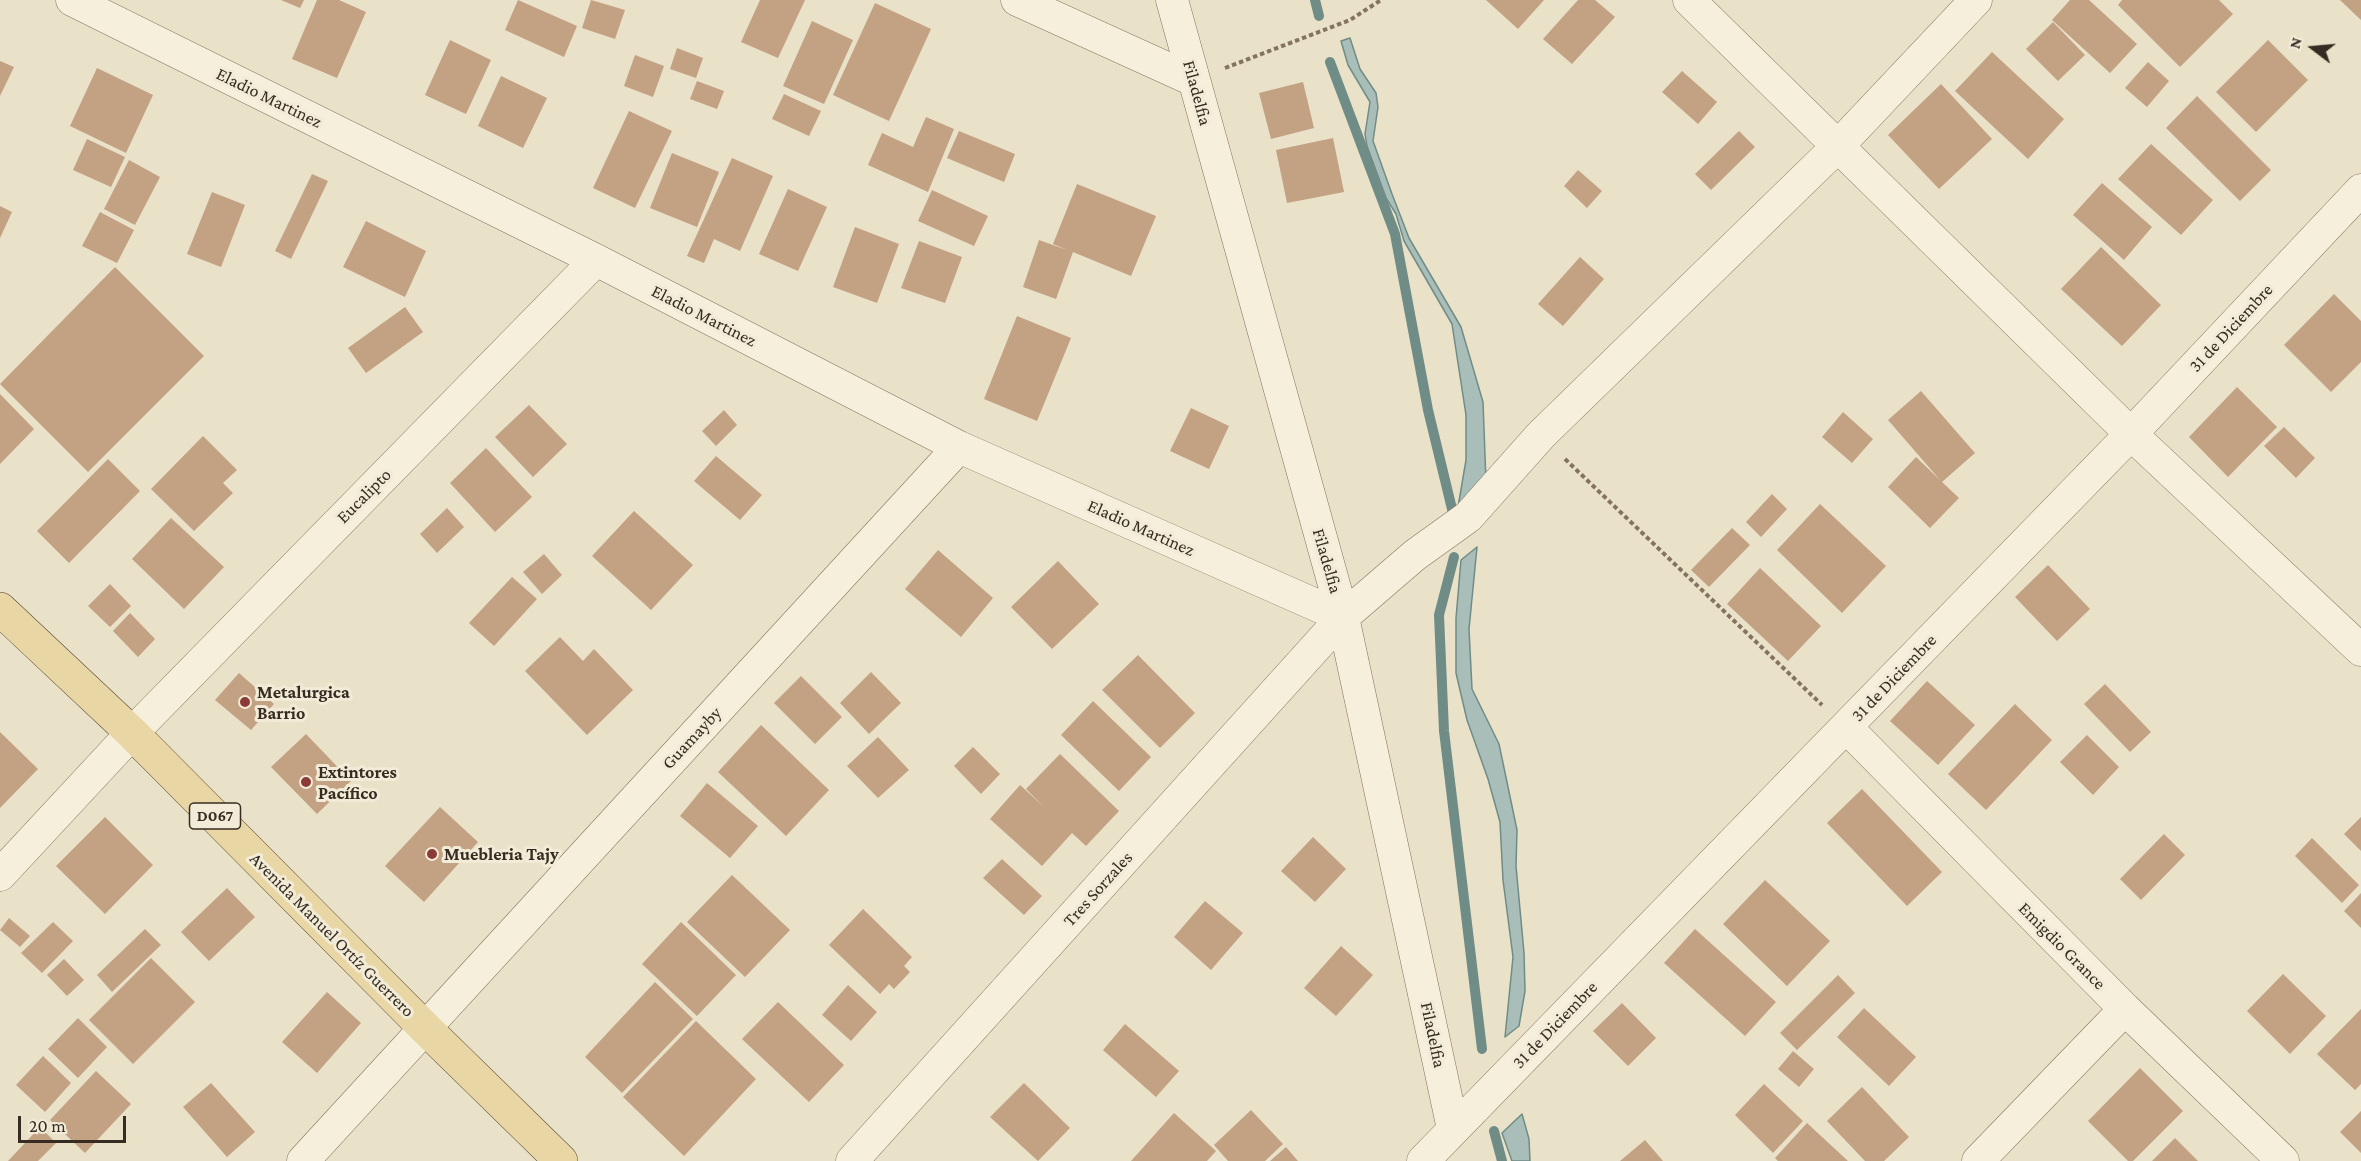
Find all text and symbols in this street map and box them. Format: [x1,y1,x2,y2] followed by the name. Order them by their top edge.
[2283,18,2343,78] north arrow
[2286,35,2305,50] text: N
[1178,58,1216,128] street label: Filadelfia
[213,63,325,133] street label: Eladio Martinez
[2185,279,2277,377] street label: 31 de Diciembre
[648,280,760,352] street label: Eladio Martinez
[332,464,396,528] street label: Eucalipto
[1084,495,1198,561] street label: Eladio Martinez
[1307,526,1347,596] street label: Filadelfia
[1847,630,1941,726] street label: 31 de Diciembre
[257,681,350,724] place label: Metalurgica Barrio
[238,695,252,709] marker: Metalurgica Barrio
[658,702,726,774] street label: Guamayby
[318,761,397,804] place label: Extintores Pacífico
[299,775,313,789] marker: Extintores Pacífico
[190,803,240,829] road number: D067
[444,843,559,865] place label: Muebleria Tajy
[425,847,439,861] marker: Muebleria Tajy
[1059,847,1137,931] street label: Tres Sorzales
[245,848,419,1022] street label: Avenida Manuel Ortíz Guerrero
[2014,898,2110,994] street label: Emigdio Grance
[1508,977,1602,1073] street label: 31 de Diciembre
[1416,1000,1450,1070] street label: Filadelfia
[21,1104,129,1142] scale bar
[29,1116,66,1136] text: 20 m

